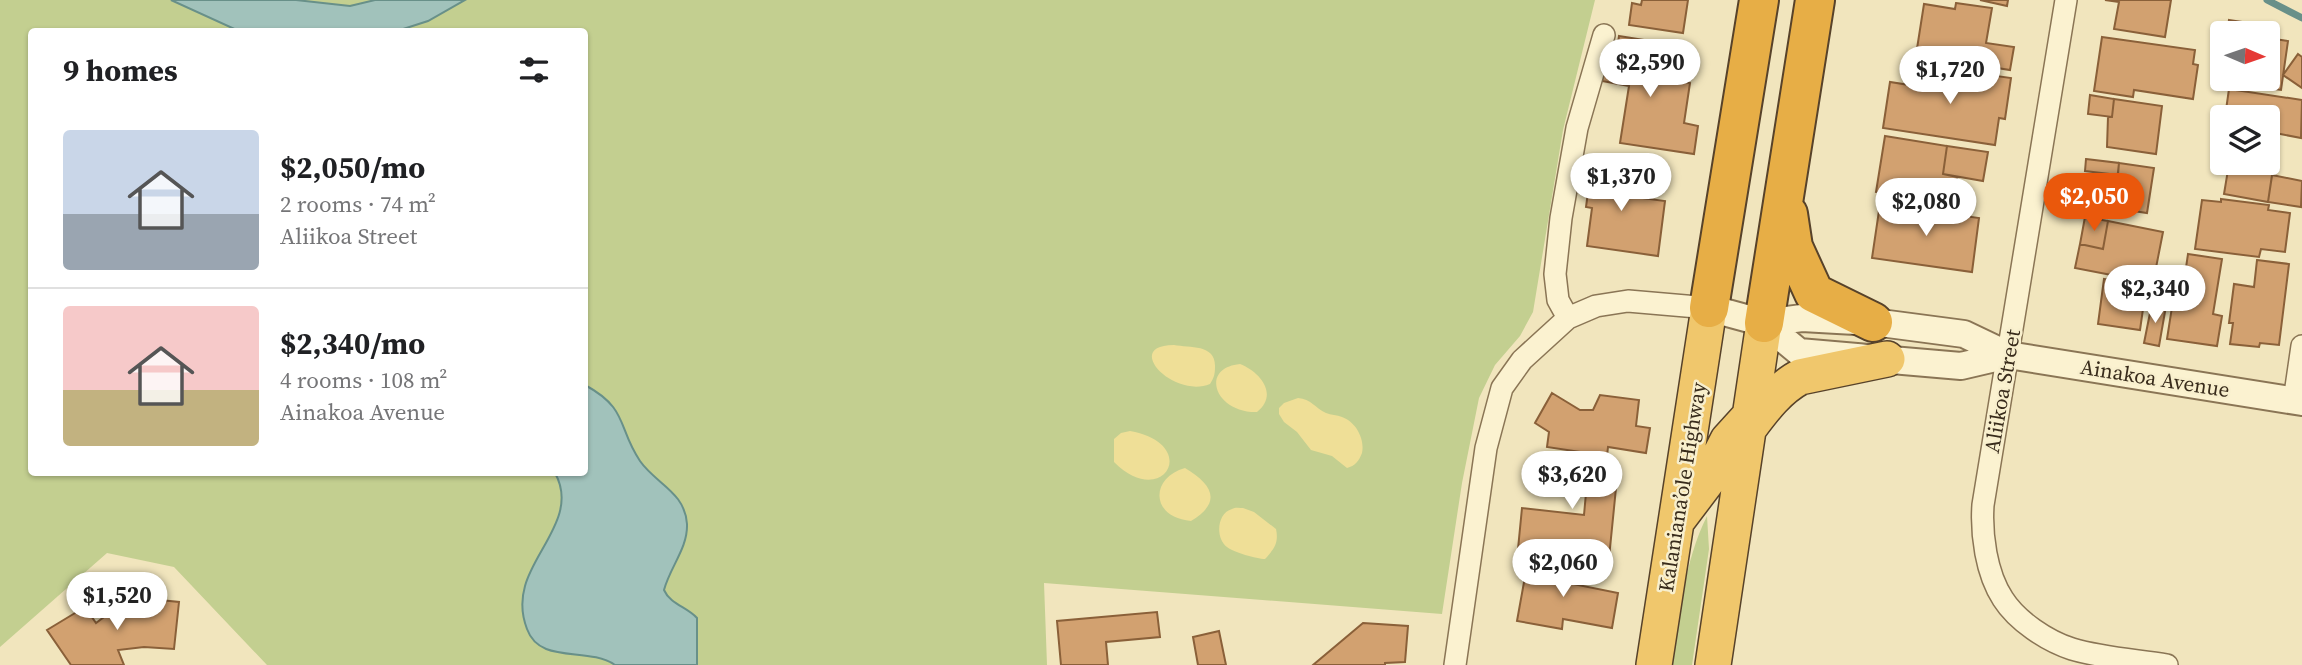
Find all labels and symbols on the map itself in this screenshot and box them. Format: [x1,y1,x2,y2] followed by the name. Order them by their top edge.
[2210,21,2280,91] north arrow
[1593,40,1707,99] pin: $2,590
[1893,46,2007,106] pin: $1,720
[1564,154,1678,213] pin: $1,370
[2037,174,2151,233] pin: $2,050
[1869,178,1983,238] pin: $2,080
[2098,266,2212,325] pin: $2,340
[1977,327,2027,455] street label: Aliikoa Street
[2078,352,2232,404] street label: Ainakoa Avenue
[1651,380,1713,594] street label: Kalaniana’ole Highway
[1515,452,1629,511] pin: $3,620
[1506,540,1620,599] pin: $2,060
[60,572,174,632] pin: $1,520

